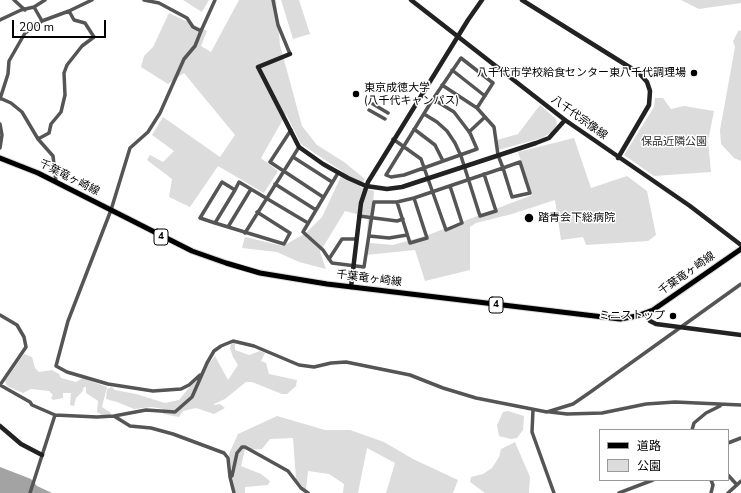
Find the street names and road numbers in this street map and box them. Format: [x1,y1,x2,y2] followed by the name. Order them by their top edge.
[548,93,610,143] street label: 八千代宗像線
[37,157,101,199] street label: 千葉竜ヶ崎線
[154,229,168,245] road number: 4
[656,250,718,298] street label: 千葉竜ヶ崎線
[335,268,403,290] street label: 千葉竜ヶ崎線
[489,297,503,313] road number: 4

